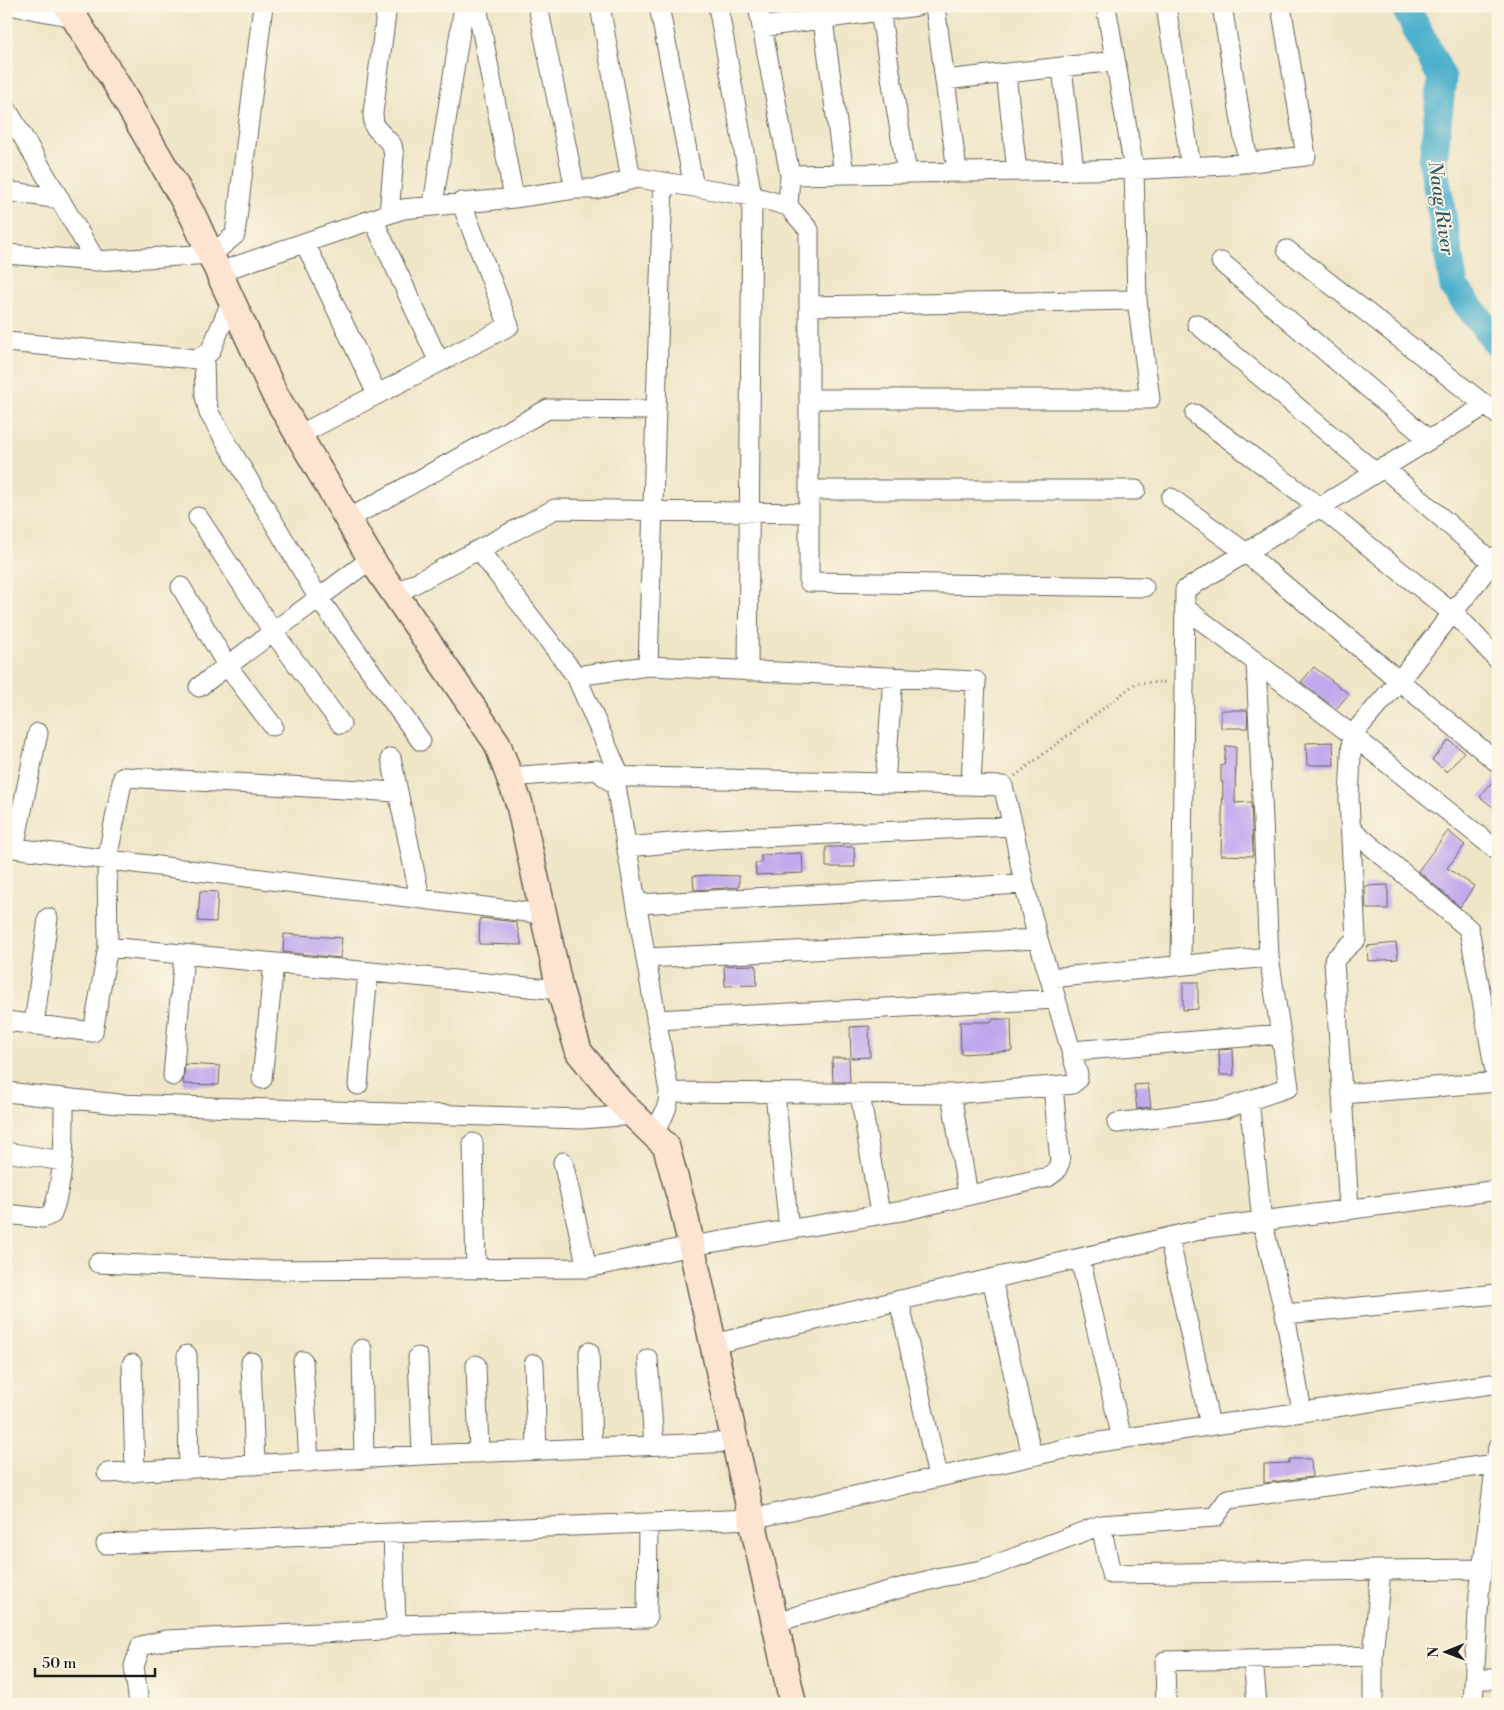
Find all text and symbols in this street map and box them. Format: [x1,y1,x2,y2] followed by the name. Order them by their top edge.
[1422,159,1460,258] water label: Naag River
[1422,1628,1472,1678] north arrow
[35,1645,155,1677] scale bar
[1425,1647,1443,1658] text: N
[42,1654,76,1673] text: 50 m

